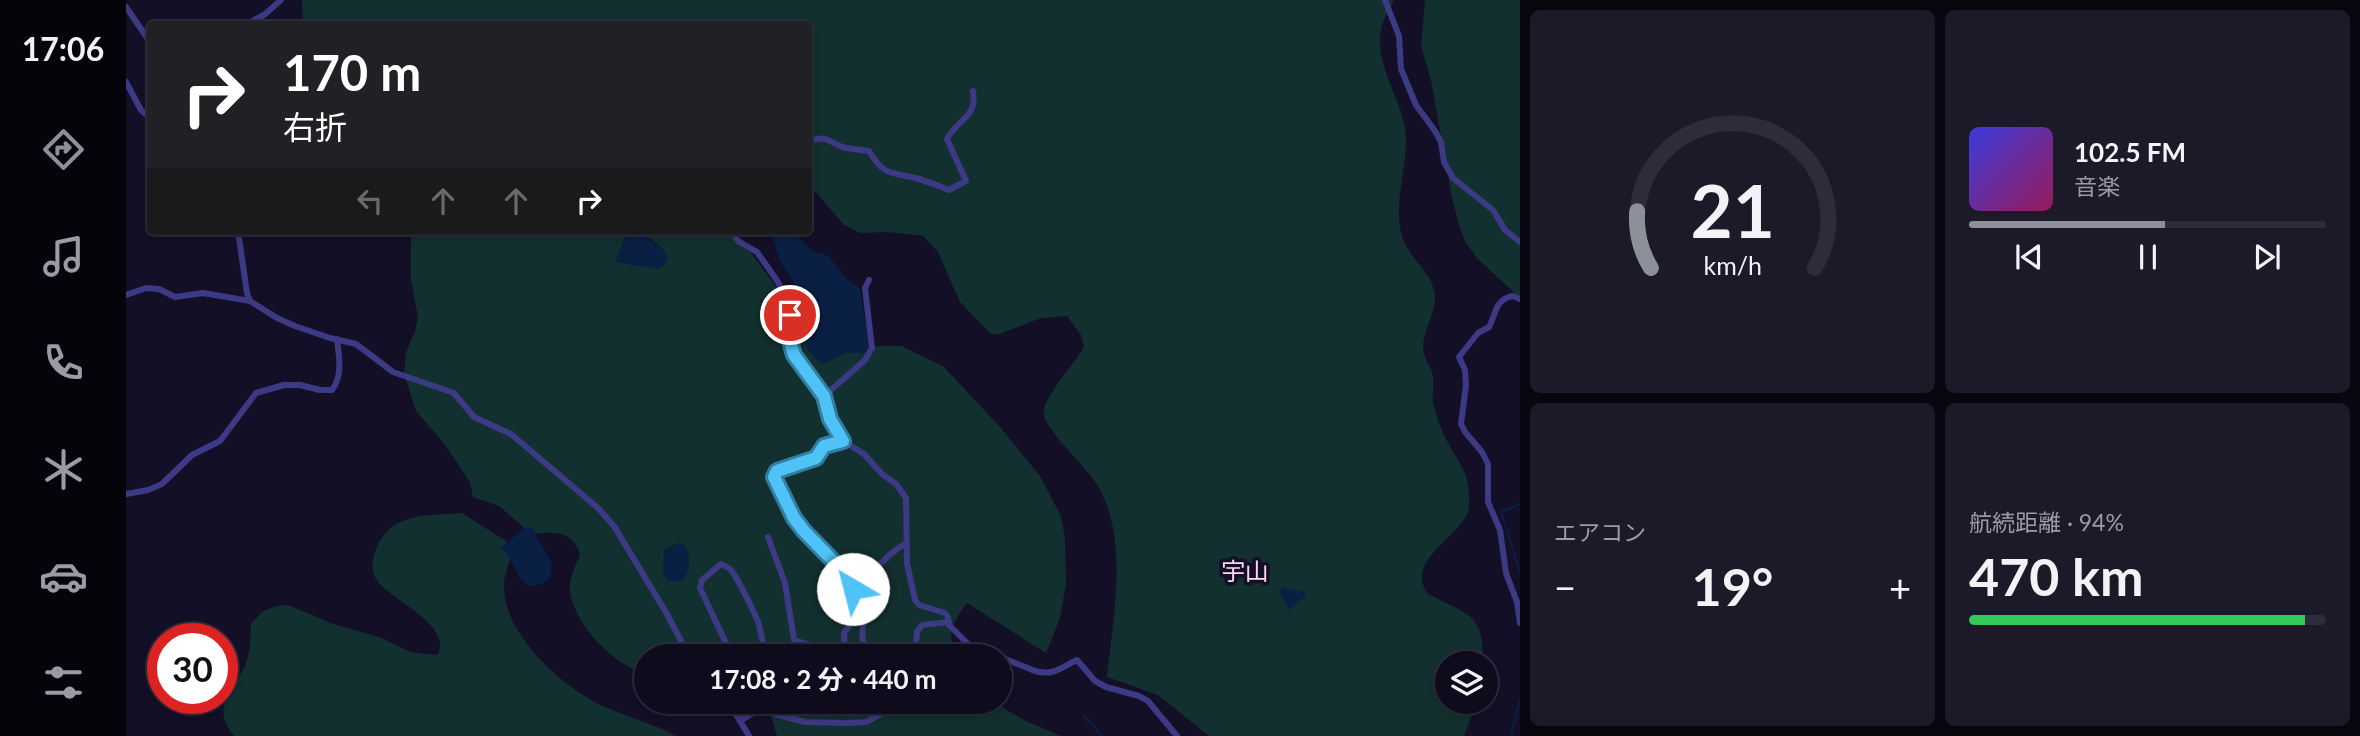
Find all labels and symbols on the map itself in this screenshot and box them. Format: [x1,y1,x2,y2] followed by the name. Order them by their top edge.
[760,285,820,345] pin
[816,552,890,626] position arrow
[1221,556,1269,585] district label: 宇山
[147,623,238,714] speed limit sign: 30

